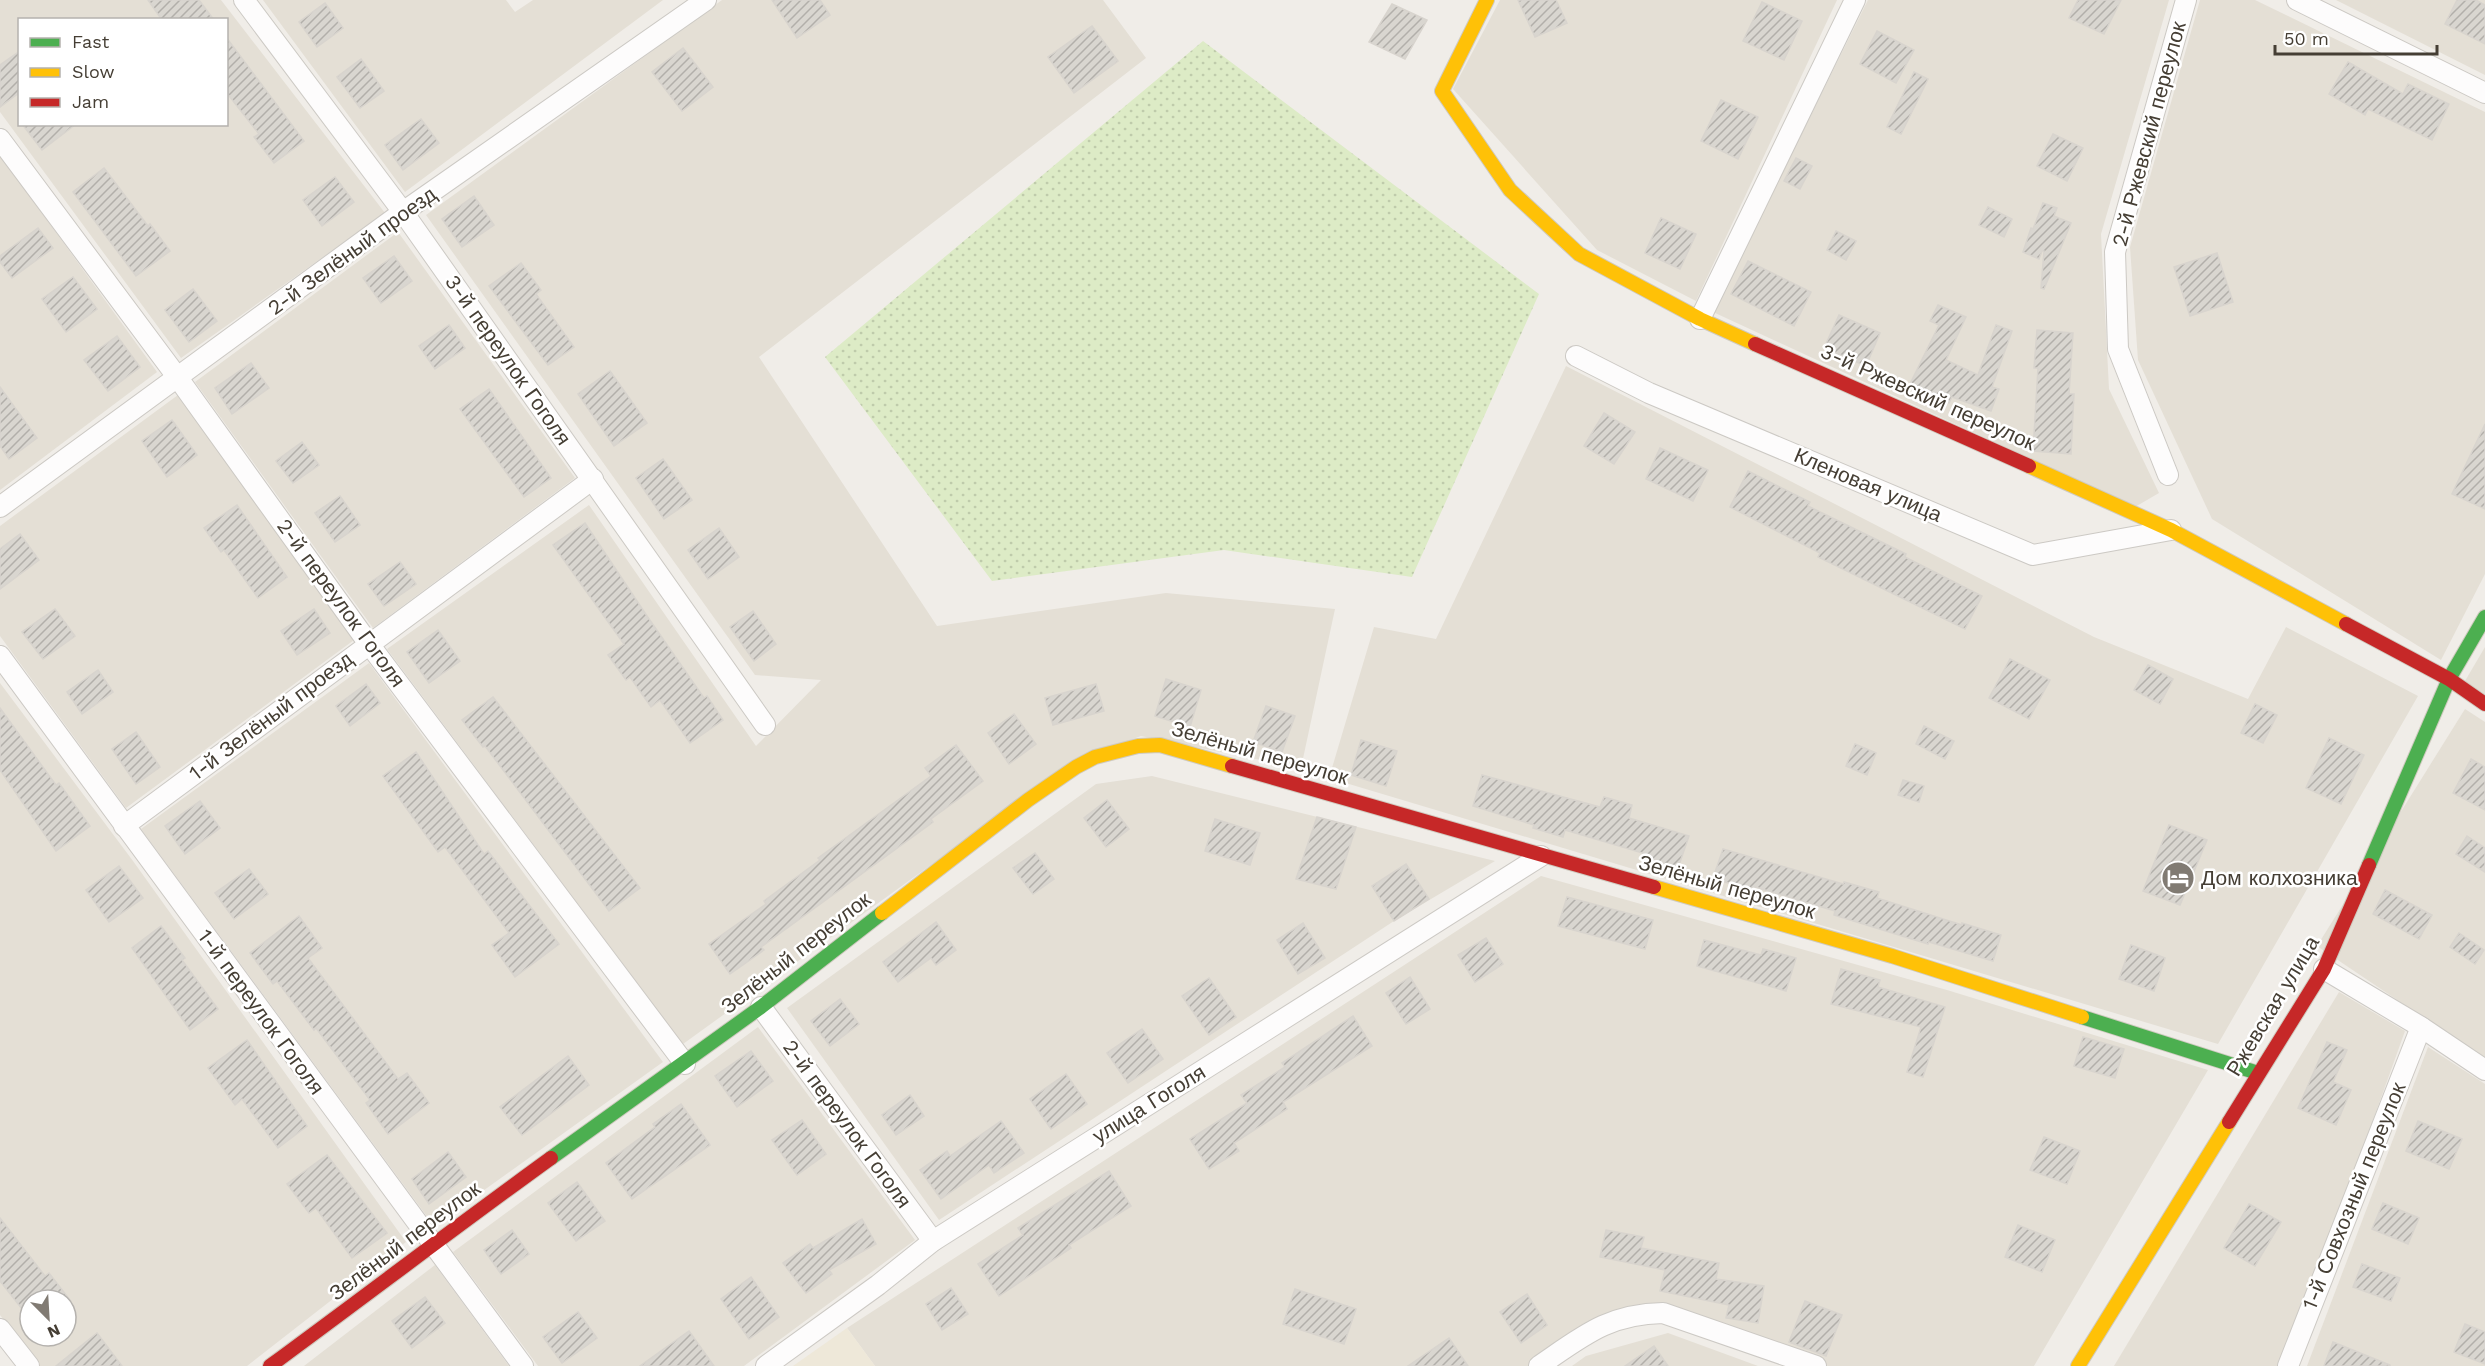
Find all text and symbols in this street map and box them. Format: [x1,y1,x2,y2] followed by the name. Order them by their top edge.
[18,18,228,126] legend
[2106,18,2191,249] street label: 2-й Ржевский переулок
[2275,18,2437,56] scale bar
[2284,28,2329,49] text: 50 m
[72,31,110,52] text: Fast
[72,61,115,82] text: Slow
[72,91,109,112] text: Jam
[263,181,441,320] street label: 2-й Зелёный проезд
[440,270,577,450] street label: 3-й переулок Гоголя
[1817,338,2040,456] street label: 3-й Ржевский переулок
[1790,442,1946,527] street label: Кленовая улица
[272,514,411,692] street label: 2-й переулок Гоголя
[184,646,357,785] street label: 1-й Зелёный проезд
[1169,715,1352,790] street label: Зелёный переулок
[1636,849,1819,924] street label: Зелёный переулок
[2160,860,2196,896] hotel icon: Дом колхозника
[2201,865,2358,890] place label: Дом колхозника
[716,886,876,1019] street label: Зелёный переулок
[193,924,330,1099] street label: 1-й переулок Гоголя
[2221,931,2324,1080] street label: Ржевская улица
[778,1035,917,1213] street label: 2-й переулок Гоголя
[1088,1059,1210,1148] street label: улица Гоголя
[2297,1078,2411,1313] street label: 1-й Совхозный переулок
[324,1175,486,1306] street label: Зелёный переулок
[18,1288,78,1348] north arrow
[45,1320,63,1342] text: N

